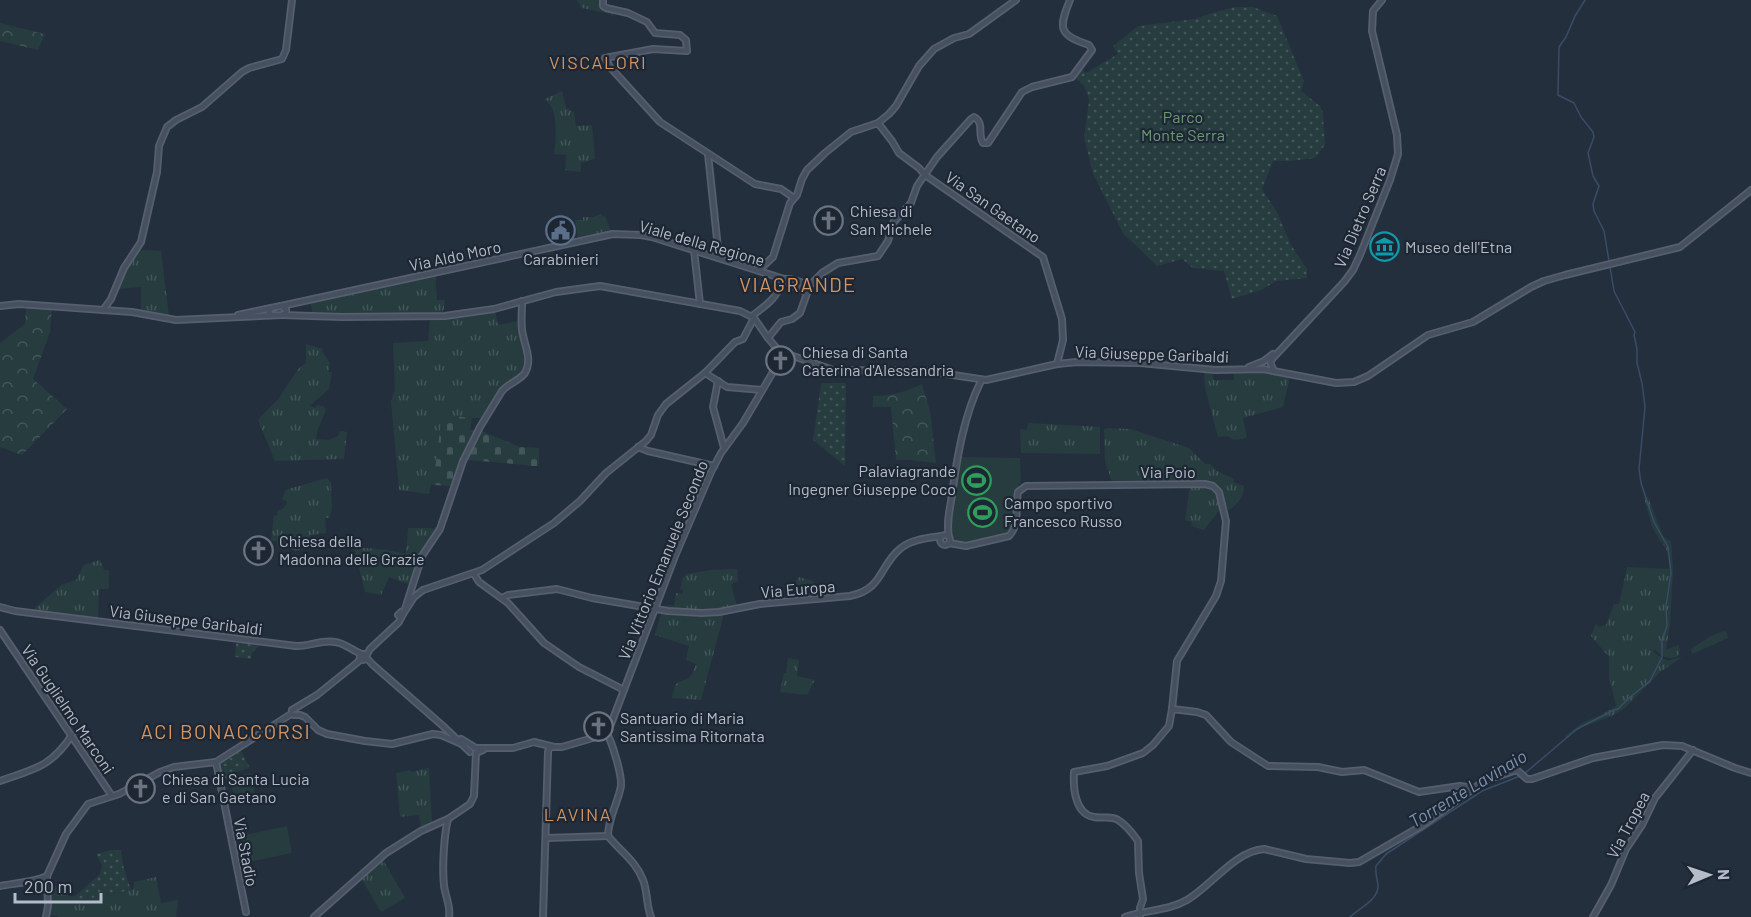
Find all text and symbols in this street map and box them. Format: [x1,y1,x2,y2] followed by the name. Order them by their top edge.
[549,51,647,73] district label: VISCALORI
[1141,107,1225,144] park label: Parco Monte Serra
[1330,163,1389,270] street label: Via Dietro Serra
[942,167,1044,246] street label: Via San Gaetano
[850,201,932,238] place label: Chiesa di San Michele
[813,204,845,236] church icon: Chiesa di San Michele
[545,215,577,247] public building icon: Carabinieri
[637,216,767,270] street label: Viale della Regione
[1368,231,1400,263] museum icon: Museo dell'Etna
[407,236,503,275] street label: Via Aldo Moro
[1405,237,1512,256] place label: Museo dell'Etna
[523,249,599,268] place label: Carabinieri
[739,272,857,296] district label: VIAGRANDE
[1075,341,1229,366] street label: Via Giuseppe Garibaldi
[802,342,954,379] place label: Chiesa di Santa Caterina d'Alessandria
[765,345,797,377] church icon: Chiesa di Santa Caterina d'Alessandria
[614,457,711,662] street label: Via Vittorio Emanuele Secondo
[788,461,956,498] place label: Palaviagrande Ingegner Giuseppe Coco
[1140,462,1196,481] street label: Via Poio
[961,464,993,496] sports icon: Palaviagrande Ingegner Giuseppe Coco
[1004,493,1122,530] place label: Campo sportivo Francesco Russo
[967,496,999,528] sports icon: Campo sportivo Francesco Russo
[279,531,425,568] place label: Chiesa della Madonna delle Grazie
[242,534,274,566] church icon: Chiesa della Madonna delle Grazie
[760,576,836,601] street label: Via Europa
[108,601,264,638] street label: Via Giuseppe Garibaldi
[18,640,119,777] street label: Via Guglielmo Marconi
[620,708,765,745] place label: Santuario di Maria Santissima Ritornata
[583,711,615,743] church icon: Santuario di Maria Santissima Ritornata
[141,719,311,743] district label: ACI BONACCORSI
[1405,744,1530,832] water label: Torrente Lavinaio
[162,769,309,806] place label: Chiesa di Santa Lucia e di San Gaetano
[125,772,157,804] church icon: Chiesa di Santa Lucia e di San Gaetano
[1602,788,1653,861] street label: Via Tropea
[544,803,612,825] district label: LAVINA
[231,816,262,888] street label: Via Stadio
[1679,845,1739,905] north arrow
[15,866,100,904] scale bar
[1715,869,1734,880] text: N
[24,875,72,897] text: 200 m

